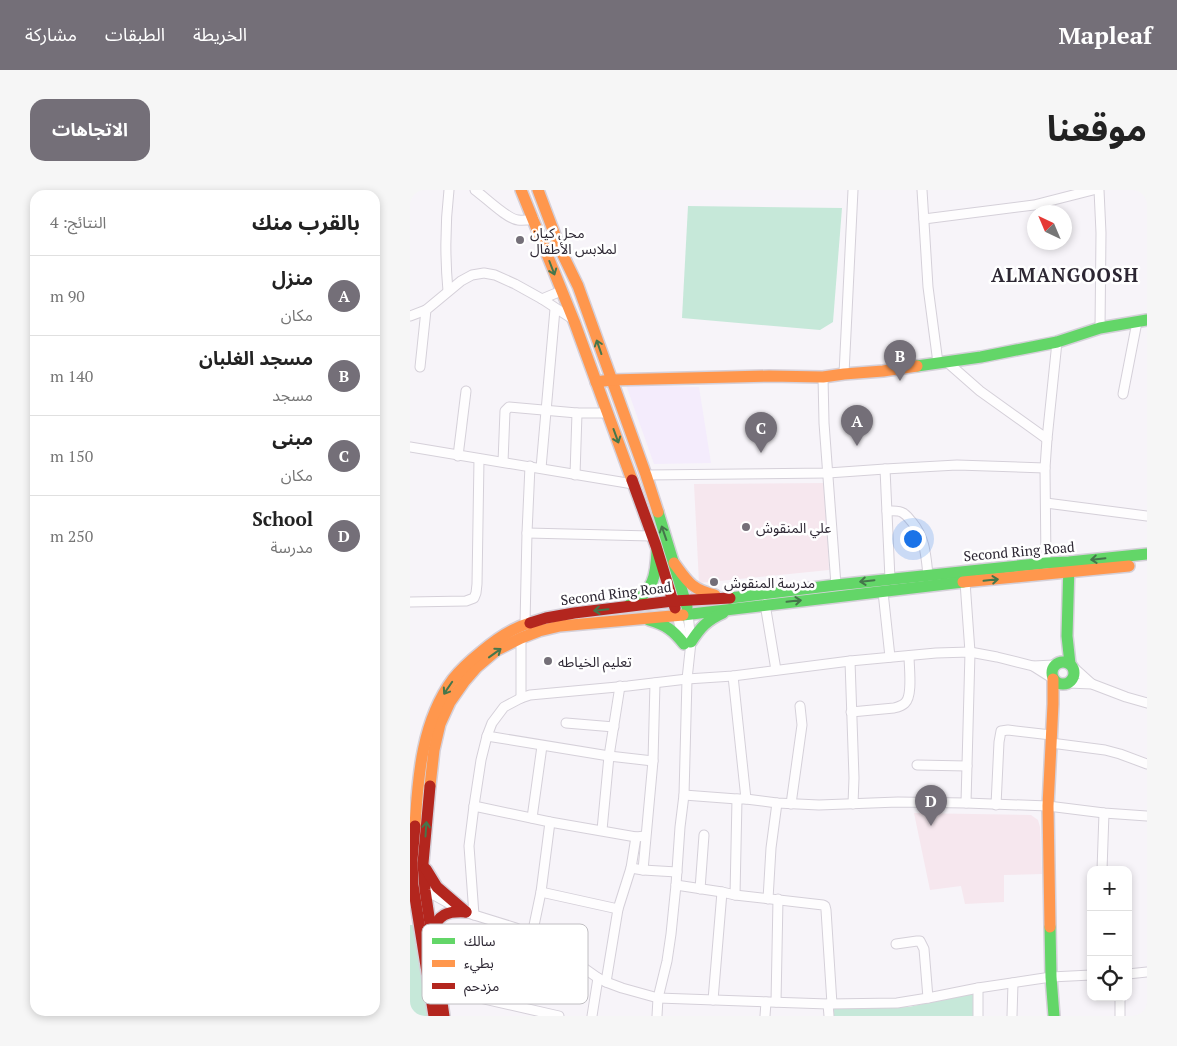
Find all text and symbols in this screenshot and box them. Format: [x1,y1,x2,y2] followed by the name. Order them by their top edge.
[1059,19,1152,51] text: Mapleaf
[25,22,77,46] text: مشاركة
[105,22,165,46] text: الطبقات
[193,22,247,46] text: الخريطة
[30,99,150,161] button: الاتجاهات
[1047,105,1147,151] text: موقعنا
[1027,205,1072,250] north arrow
[252,208,360,236] text: بالقرب منك
[50,211,106,233] text: النتائج: 4
[530,223,617,258] place label: محل كيان لملابس الأطفال
[514,234,526,246] marker: محل كيان لملابس الأطفال
[549,260,558,275] one-way arrow
[991,262,1139,287] district label: ALMANGOOSH
[272,265,313,290] text: منزل
[50,285,85,307] text: 90 m
[338,285,350,307] text: A
[281,304,313,326] text: مكان
[594,340,603,355] one-way arrow
[884,340,916,381] pin: B
[199,345,313,370] text: مسجد الغلبان
[50,365,93,387] text: 140 m
[339,365,349,387] text: B
[272,384,313,406] text: مسجد
[841,405,873,446] pin: A
[745,412,777,453] pin: C
[272,425,313,450] text: مبنى
[612,428,621,443] one-way arrow
[50,445,93,467] text: 150 m
[339,445,349,467] text: C
[281,464,313,486] text: مكان
[252,506,313,531] text: School
[756,518,831,539] place label: علي المنقوش
[740,521,752,533] marker: علي المنقوش
[50,525,93,547] text: 250 m
[338,525,350,547] text: D
[659,526,668,542] one-way arrow
[900,526,926,552] your location
[270,536,313,558] text: مدرسة
[963,537,1076,565] street label: Second Ring Road
[1091,554,1107,564] one-way arrow
[724,573,815,592] place label: مدرسة المنقوش
[983,575,999,584] one-way arrow
[708,576,720,588] marker: مدرسة المنقوش
[859,576,875,586] one-way arrow
[560,577,673,609] street label: Second Ring Road
[786,596,802,606] one-way arrow
[594,605,610,615] one-way arrow
[488,648,502,658] one-way arrow
[558,652,632,673] place label: تعليم الخياطه
[542,655,554,667] marker: تعليم الخياطه
[442,681,452,695] one-way arrow
[915,785,947,826] pin: D
[421,821,430,837] one-way arrow
[1087,866,1132,1001] map controls
[1087,866,1132,911] button: +
[1087,911,1132,956] button: −
[422,924,588,1004] legend
[464,931,496,950] text: سالك
[464,953,494,974] text: بطيء
[1087,956,1132,1001] button: locate
[464,976,499,997] text: مزدحم

